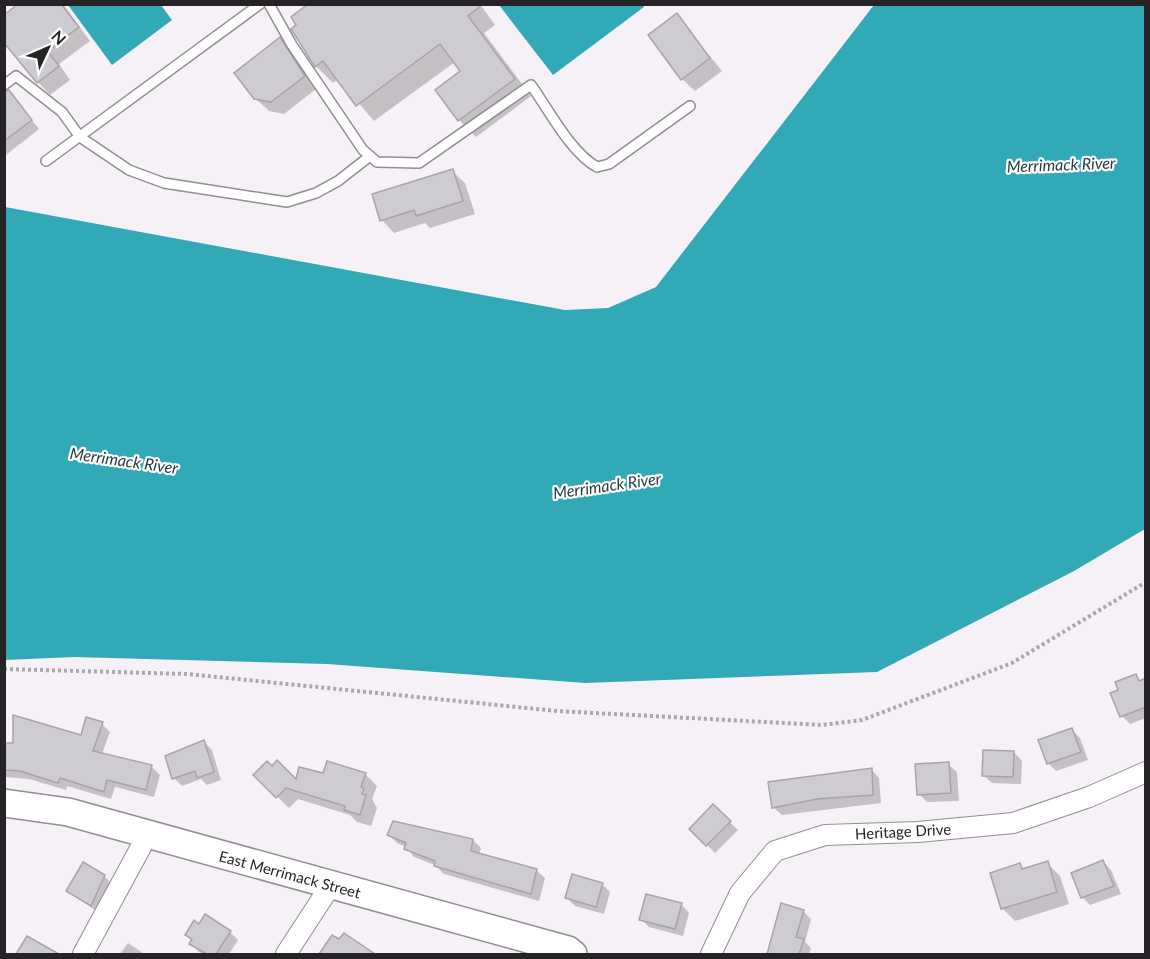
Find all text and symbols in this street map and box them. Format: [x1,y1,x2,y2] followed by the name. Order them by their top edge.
[18,18,78,78] north arrow
[48,26,70,48] text: N
[1006,153,1116,175] water label: Merrimack River
[69,443,180,477] water label: Merrimack River
[552,468,663,502] water label: Merrimack River
[854,819,952,843] street label: Heritage Drive
[217,846,363,902] street label: East Merrimack Street

